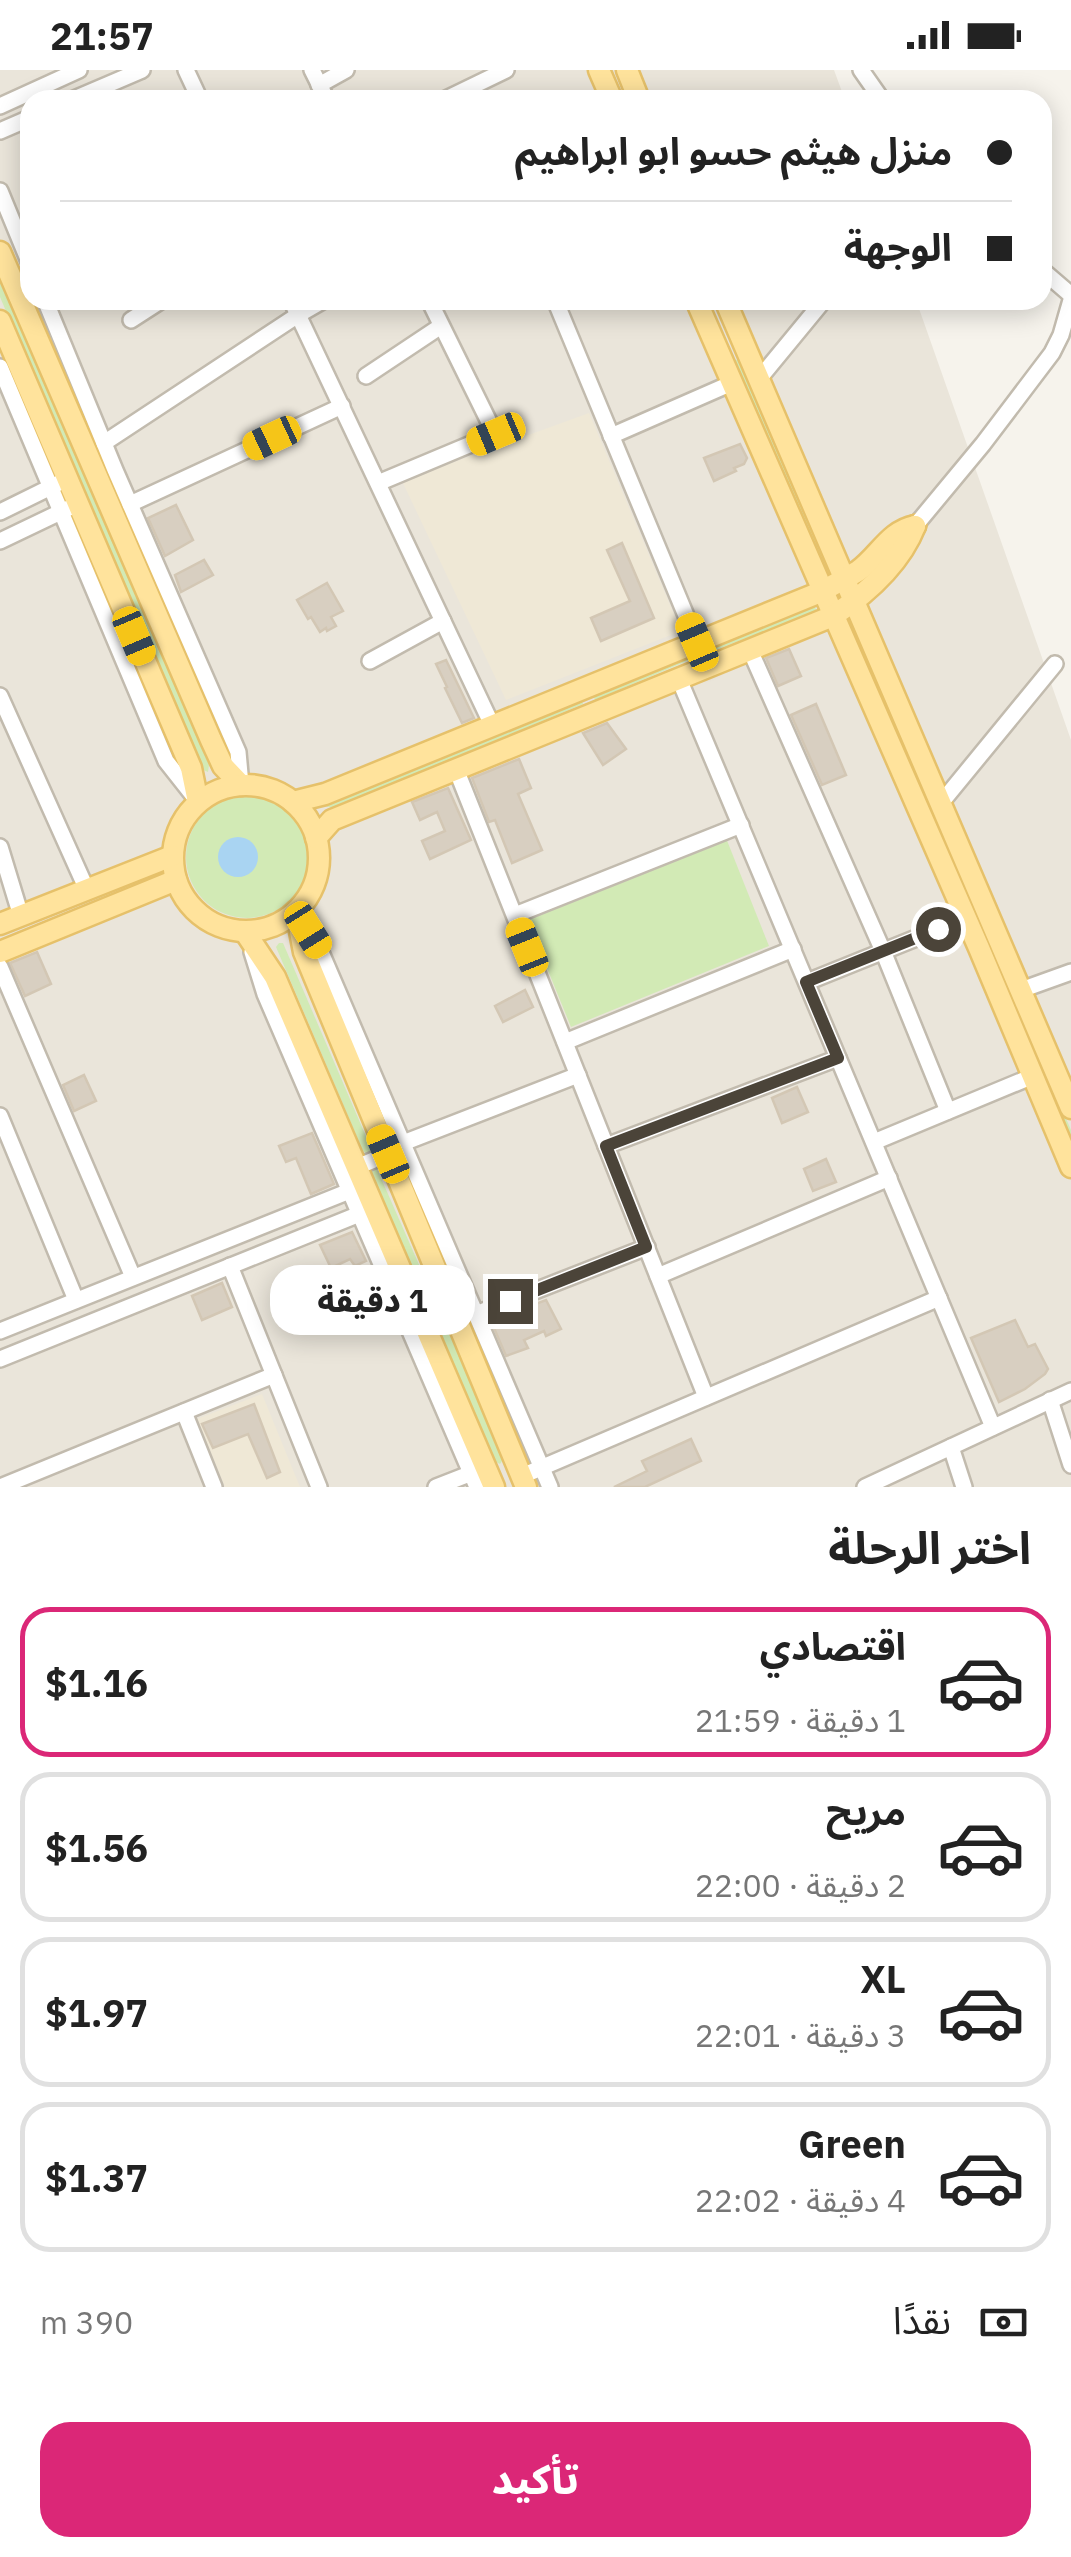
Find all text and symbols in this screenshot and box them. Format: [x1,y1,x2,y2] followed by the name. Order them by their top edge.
[50,11,154,60] text: 21:57
[515,126,952,175] text: منزل هيثم حسو ابو ابراهيم
[844,222,952,271] text: الوجهة
[463,408,529,460] car
[238,412,306,464] car
[108,603,160,669] car
[671,609,723,675] car
[279,897,337,963] car
[916,907,961,952] route start
[502,914,552,980] car
[362,1121,414,1187] car
[270,1266,475,1336] callout: 1 دقيقة
[317,1279,428,1321] text: 1 دقيقة
[488,1279,533,1324] route end
[828,1518,1031,1576] text: اختر الرحلة
[760,1621,906,1670] text: اقتصادي
[936,1637,1026,1727] icon: car
[45,1658,148,1707] text: $1.16
[695,1699,906,1741] text: 1 دقيقة · 21:59
[826,1786,906,1835] text: مريح
[936,1802,1026,1892] icon: car
[45,1823,148,1872] text: $1.56
[695,1864,906,1906] text: 2 دقيقة · 22:00
[860,1954,906,2003] text: XL
[936,1967,1026,2057] icon: car
[45,1988,148,2037] text: $1.97
[695,2014,906,2056] text: 3 دقيقة · 22:01
[798,2119,906,2168] text: Green
[936,2132,1026,2222] icon: car
[45,2153,148,2202] text: $1.37
[695,2179,906,2221] text: 4 دقيقة · 22:02
[893,2295,951,2344] text: نقدًا
[976,2295,1031,2350] icon: cash
[40,2301,133,2343] text: 390 m
[40,2422,1031,2537] button: تأكيد

